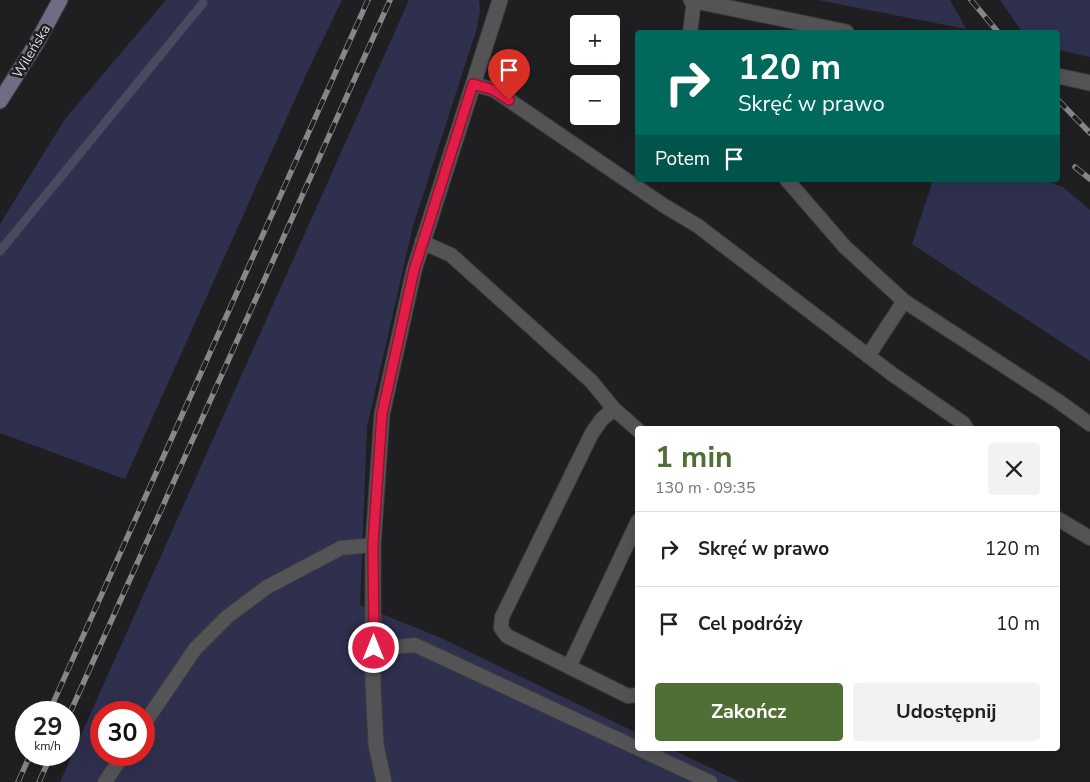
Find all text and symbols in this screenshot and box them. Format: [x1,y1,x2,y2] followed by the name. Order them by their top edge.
[570,15,620,125] map controls
[570,15,620,65] button: +
[8,21,55,82] street label: Wileńska
[738,44,841,91] text: 120 m
[488,49,530,100] pin
[655,50,720,115] icon: right
[495,56,523,84] icon: arrive
[570,75,620,125] button: −
[738,89,885,119] text: Skręć w prawo
[720,145,748,173] icon: arrive
[655,146,710,172] text: Potem
[655,437,733,478] text: 1 min
[988,443,1040,495] button: close
[655,477,756,499] text: 130 m · 09:35
[655,535,683,563] icon: right
[698,536,829,562] text: Skręć w prawo
[985,536,1040,562] text: 120 m
[655,610,683,638] icon: arrive
[698,611,802,637] text: Cel podróży
[996,611,1040,637] text: 10 m
[347,621,399,673] position arrow
[655,683,843,741] button: Zakończ
[853,683,1040,741] button: Udostępnij
[90,701,155,766] speed limit sign: 30
[32,710,63,744] text: 29
[34,738,61,754] text: km/h

